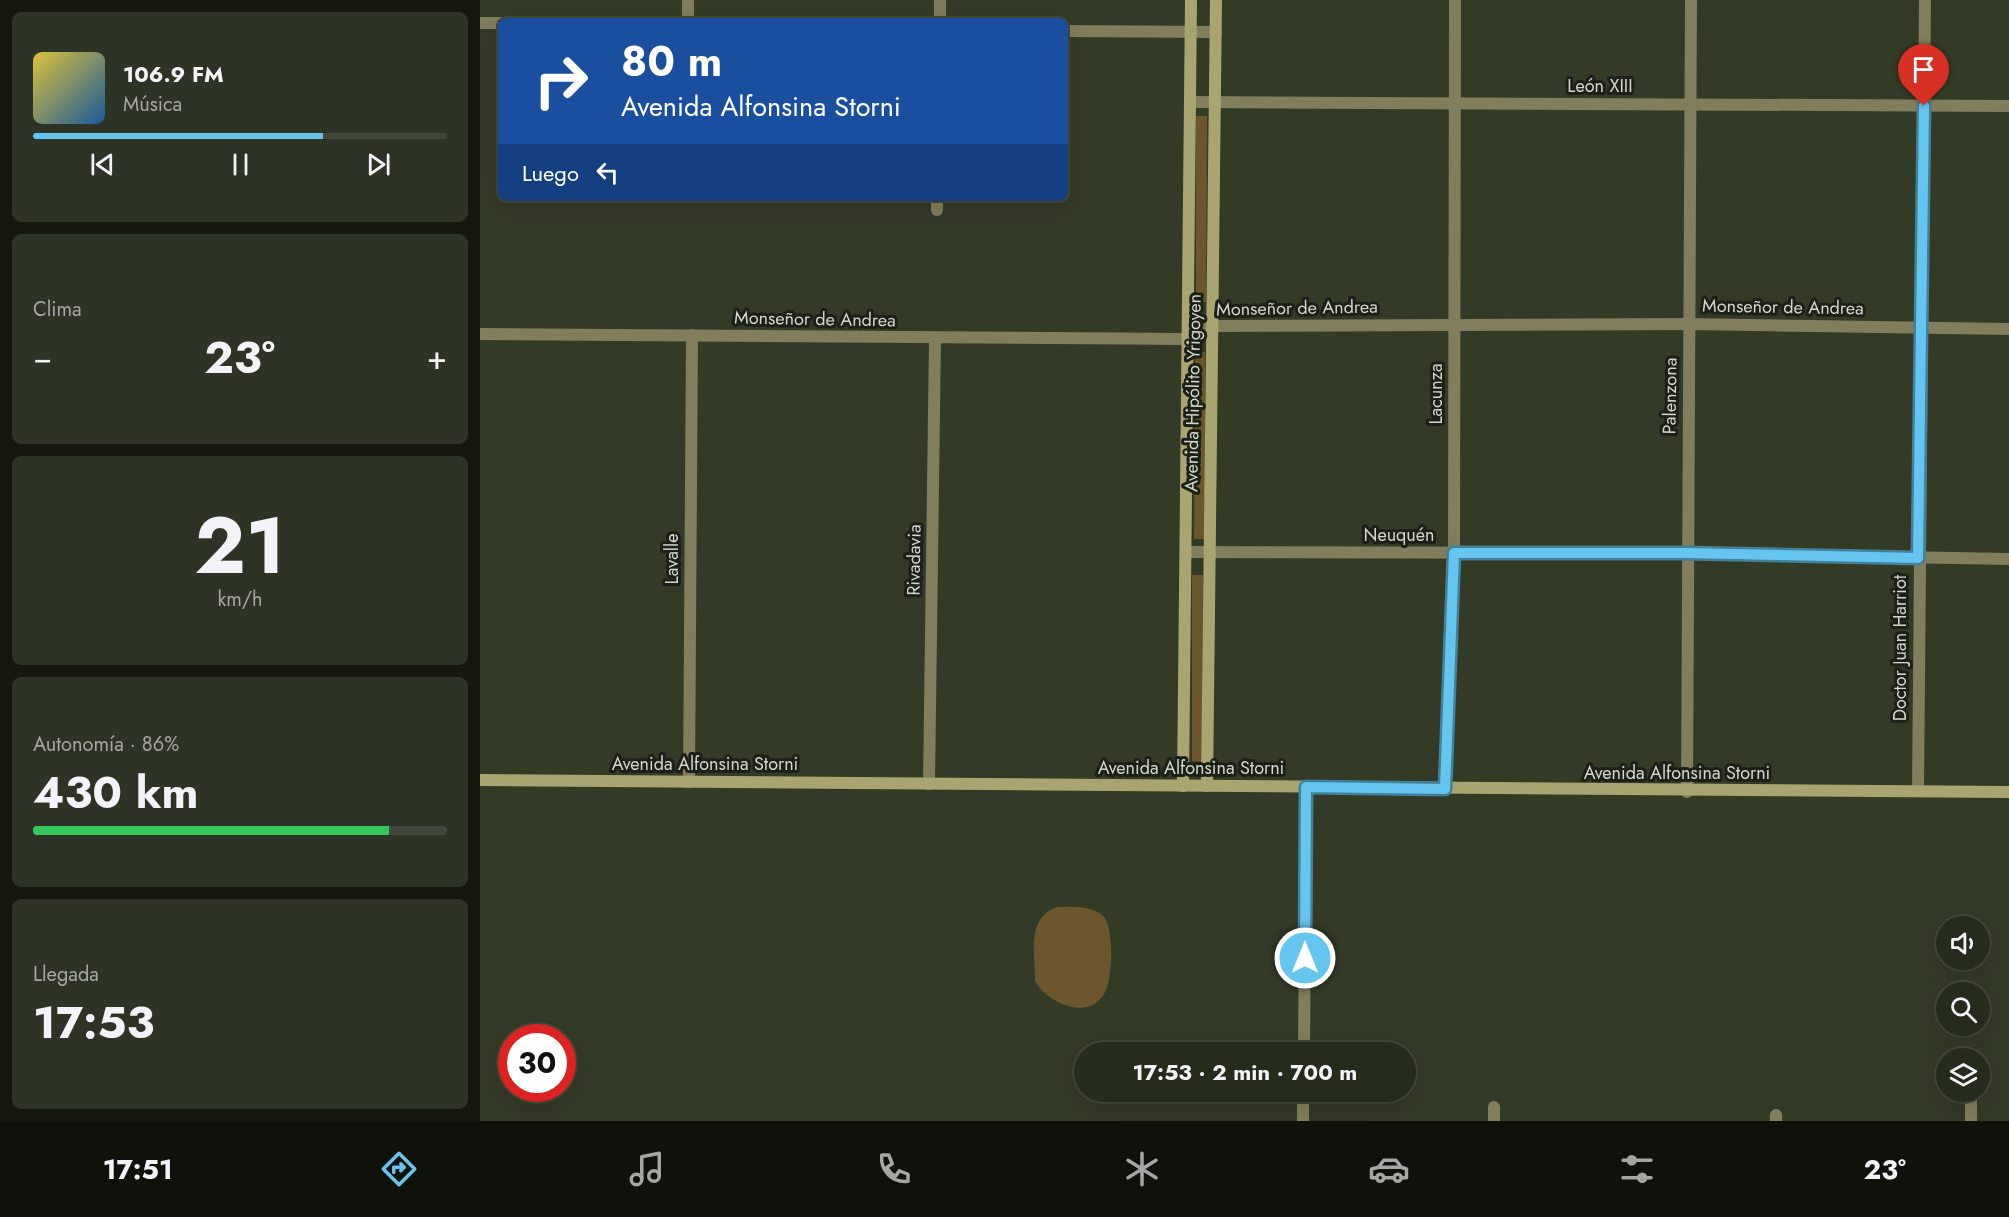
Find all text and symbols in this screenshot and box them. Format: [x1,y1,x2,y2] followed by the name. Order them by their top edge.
[621,31,722,92] text: 80 m
[522,42,600,120] icon: right
[1898,44,1949,106] pin
[1907,53,1940,86] icon: arrive
[123,58,224,90] text: 106.9 FM
[1567,73,1633,99] street label: León XIII
[621,87,901,126] text: Avenida Alfonsina Storni
[123,90,182,119] text: Música
[86,148,119,181] icon: previous
[224,148,257,181] icon: pause
[362,148,395,181] icon: next
[591,156,624,189] icon: left
[522,157,579,189] text: Luego
[1702,293,1864,321] street label: Monseñor de Andrea
[1178,294,1208,492] street label: Avenida Hipólito Yrigoyen
[1216,294,1378,322] street label: Monseñor de Andrea
[33,295,82,324] text: Clima
[734,305,896,333] street label: Monseñor de Andrea
[204,325,275,390] text: 23°
[33,334,52,381] text: −
[427,334,447,381] text: +
[1656,357,1684,435] street label: Palenzona
[1423,363,1449,425] street label: Lacunza
[195,490,285,602] text: 21
[1363,522,1435,548] street label: Neuquén
[900,524,928,596] street label: Rivadavia
[659,534,685,584] street label: Lavalle
[1887,574,1913,721] street label: Doctor Juan Harriot
[217,585,263,614] text: km/h
[33,730,179,759] text: Autonomía · 86%
[612,751,798,777] street label: Avenida Alfonsina Storni
[1098,755,1284,781] street label: Avenida Alfonsina Storni
[33,760,199,825] text: 430 km
[1584,760,1770,786] street label: Avenida Alfonsina Storni
[1936,916,1990,1102] map controls
[1936,916,1990,970] button: sound
[1273,926,1337,990] position arrow
[33,960,99,989] text: Llegada
[1936,982,1990,1036] button: search
[33,990,155,1055] text: 17:53
[498,1024,576,1102] speed limit sign: 30
[1936,1048,1990,1102] button: layers
[1133,1056,1357,1088] text: 17:53 · 2 min · 700 m
[378,1148,420,1190] icon: directions
[626,1148,668,1190] icon: music
[873,1148,915,1190] icon: phone
[1121,1148,1163,1190] icon: climate
[1368,1148,1410,1190] icon: car
[1616,1148,1658,1190] icon: filters
[103,1150,173,1189] text: 17:51
[1864,1150,1906,1189] text: 23°

